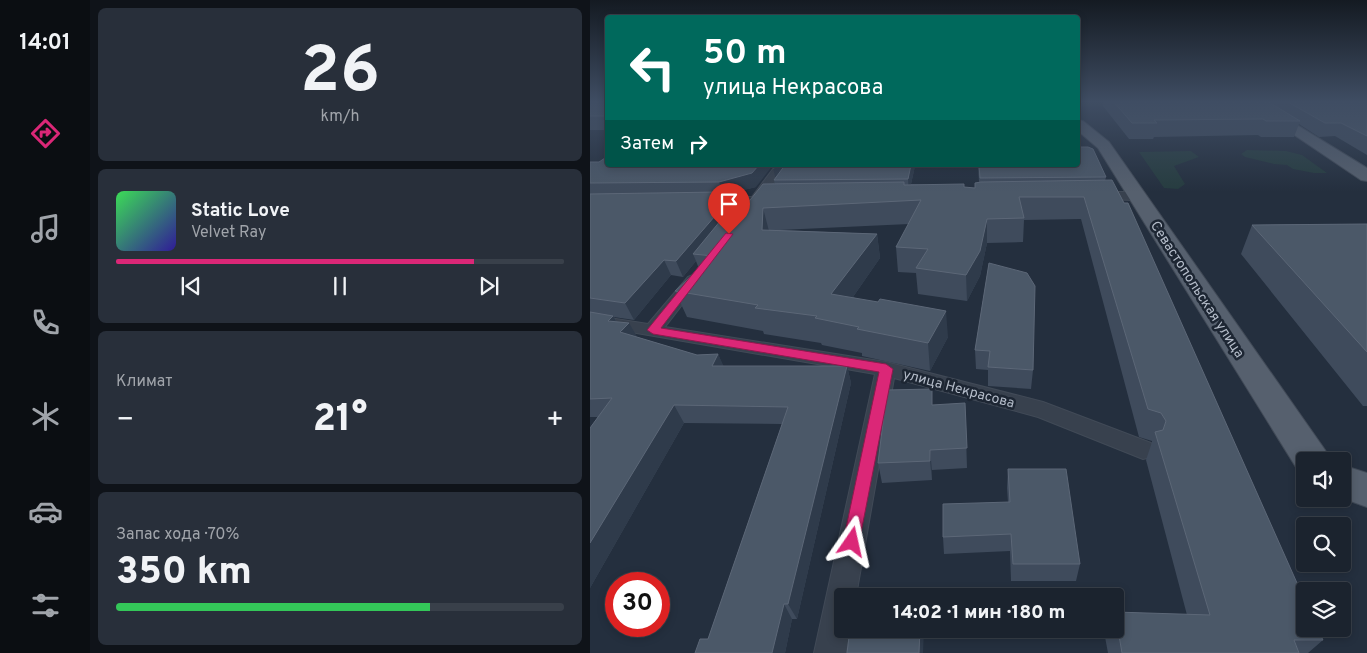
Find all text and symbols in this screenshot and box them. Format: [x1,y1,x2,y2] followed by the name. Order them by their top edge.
[19,30,71,57] text: 14:01
[703,32,787,76] text: 50 m
[300,33,380,115] text: 26
[620,35,685,100] icon: left
[703,75,883,102] text: улица Некрасова
[321,107,359,127] text: km/h
[28,116,63,151] icon: directions
[684,130,712,158] icon: right
[620,132,674,156] text: Затем
[708,183,750,234] pin
[715,190,743,218] icon: arrive
[191,199,290,223] text: Static Love
[28,211,63,246] icon: music
[1146,218,1247,361] street label: Севастопольская улица
[191,223,266,243] text: Velvet Ray
[177,272,205,300] icon: previous
[326,272,354,300] icon: pause
[475,272,503,300] icon: next
[28,305,63,340] icon: phone
[901,366,1016,413] street label: улица Некрасова
[116,372,173,392] text: Климат
[313,396,367,445] text: 21°
[28,399,63,434] icon: climate
[116,403,134,439] text: −
[546,403,564,439] text: +
[1296,452,1351,637] map controls
[1296,452,1351,507] button: sound
[28,494,63,529] icon: car
[825,515,877,567] position arrow
[1296,517,1351,572] button: search
[116,525,239,545] text: Запас хода · 70%
[116,549,252,598] text: 350 km
[605,572,670,637] speed limit sign: 30
[1296,582,1351,637] button: layers
[28,588,63,623] icon: filters
[893,601,1065,625] text: 14:02 · 1 мин · 180 m

